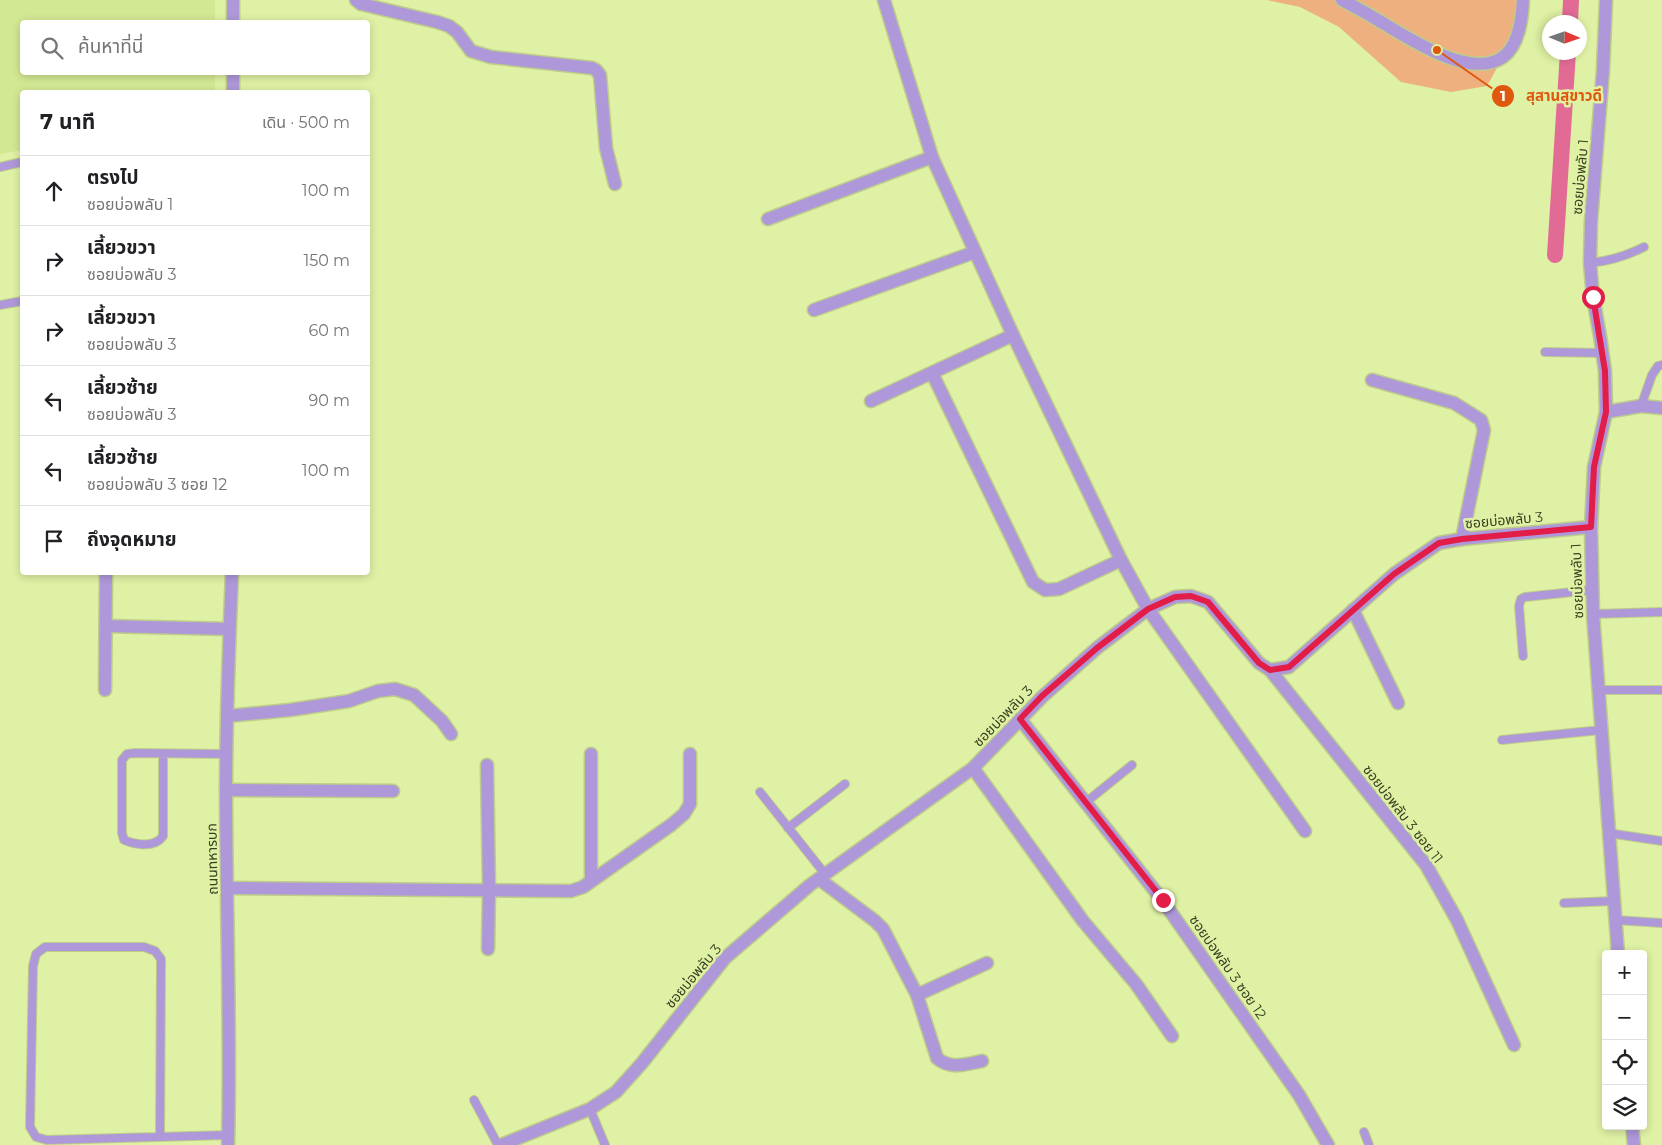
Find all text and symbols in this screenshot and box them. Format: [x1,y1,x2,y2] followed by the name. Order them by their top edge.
[1542,15,1587,60] north arrow
[20,20,370,75] search box
[38,34,66,62] icon: search
[78,35,143,58] text: ค้นหาที่นี่
[1491,81,1612,111] callout: สุสานสุขาวดี
[1500,86,1506,105] text: 1
[1526,86,1602,105] text: สุสานสุขาวดี
[40,109,95,134] text: 7 นาที
[262,113,350,132] text: เดิน · 500 m
[1568,139,1592,215] street label: ซอยบ่อพลับ 1
[87,166,139,189] text: ตรงไป
[40,177,68,205] icon: ahead
[302,181,350,200] text: 100 m
[87,195,173,214] text: ซอยบ่อพลับ 1
[87,236,156,259] text: เลี้ยวขวา
[40,247,68,275] icon: right
[303,251,350,270] text: 150 m
[87,265,177,284] text: ซอยบ่อพลับ 3
[1582,286,1605,309] route start
[87,306,156,329] text: เลี้ยวขวา
[40,317,68,345] icon: right
[308,321,350,340] text: 60 m
[87,335,177,354] text: ซอยบ่อพลับ 3
[87,376,158,399] text: เลี้ยวซ้าย
[40,387,68,415] icon: left
[308,391,350,410] text: 90 m
[87,405,177,424] text: ซอยบ่อพลับ 3
[87,446,158,469] text: เลี้ยวซ้าย
[40,457,68,485] icon: left
[302,461,350,480] text: 100 m
[87,475,227,494] text: ซอยบ่อพลับ 3 ซอย 12
[1464,508,1544,532] street label: ซอยบ่อพลับ 3
[40,527,68,555] icon: arrive
[87,528,177,551] text: ถึงจุดหมาย
[1567,543,1587,619] street label: ซอยบ่อพลับ 1
[969,681,1037,750] street label: ซอยบ่อพลับ 3
[1359,761,1447,867] street label: ซอยบ่อพลับ 3 ซอย 11
[202,823,222,895] street label: ถนนทหารบก
[1152,889,1175,912] route end
[1185,912,1271,1023] street label: ซอยบ่อพลับ 3 ซอย 12
[661,940,725,1012] street label: ซอยบ่อพลับ 3
[1602,950,1647,1130] map controls
[1602,950,1647,995] button: +
[1602,995,1647,1040] button: −
[1602,1040,1647,1085] button: locate
[1602,1085,1647,1130] button: layers

